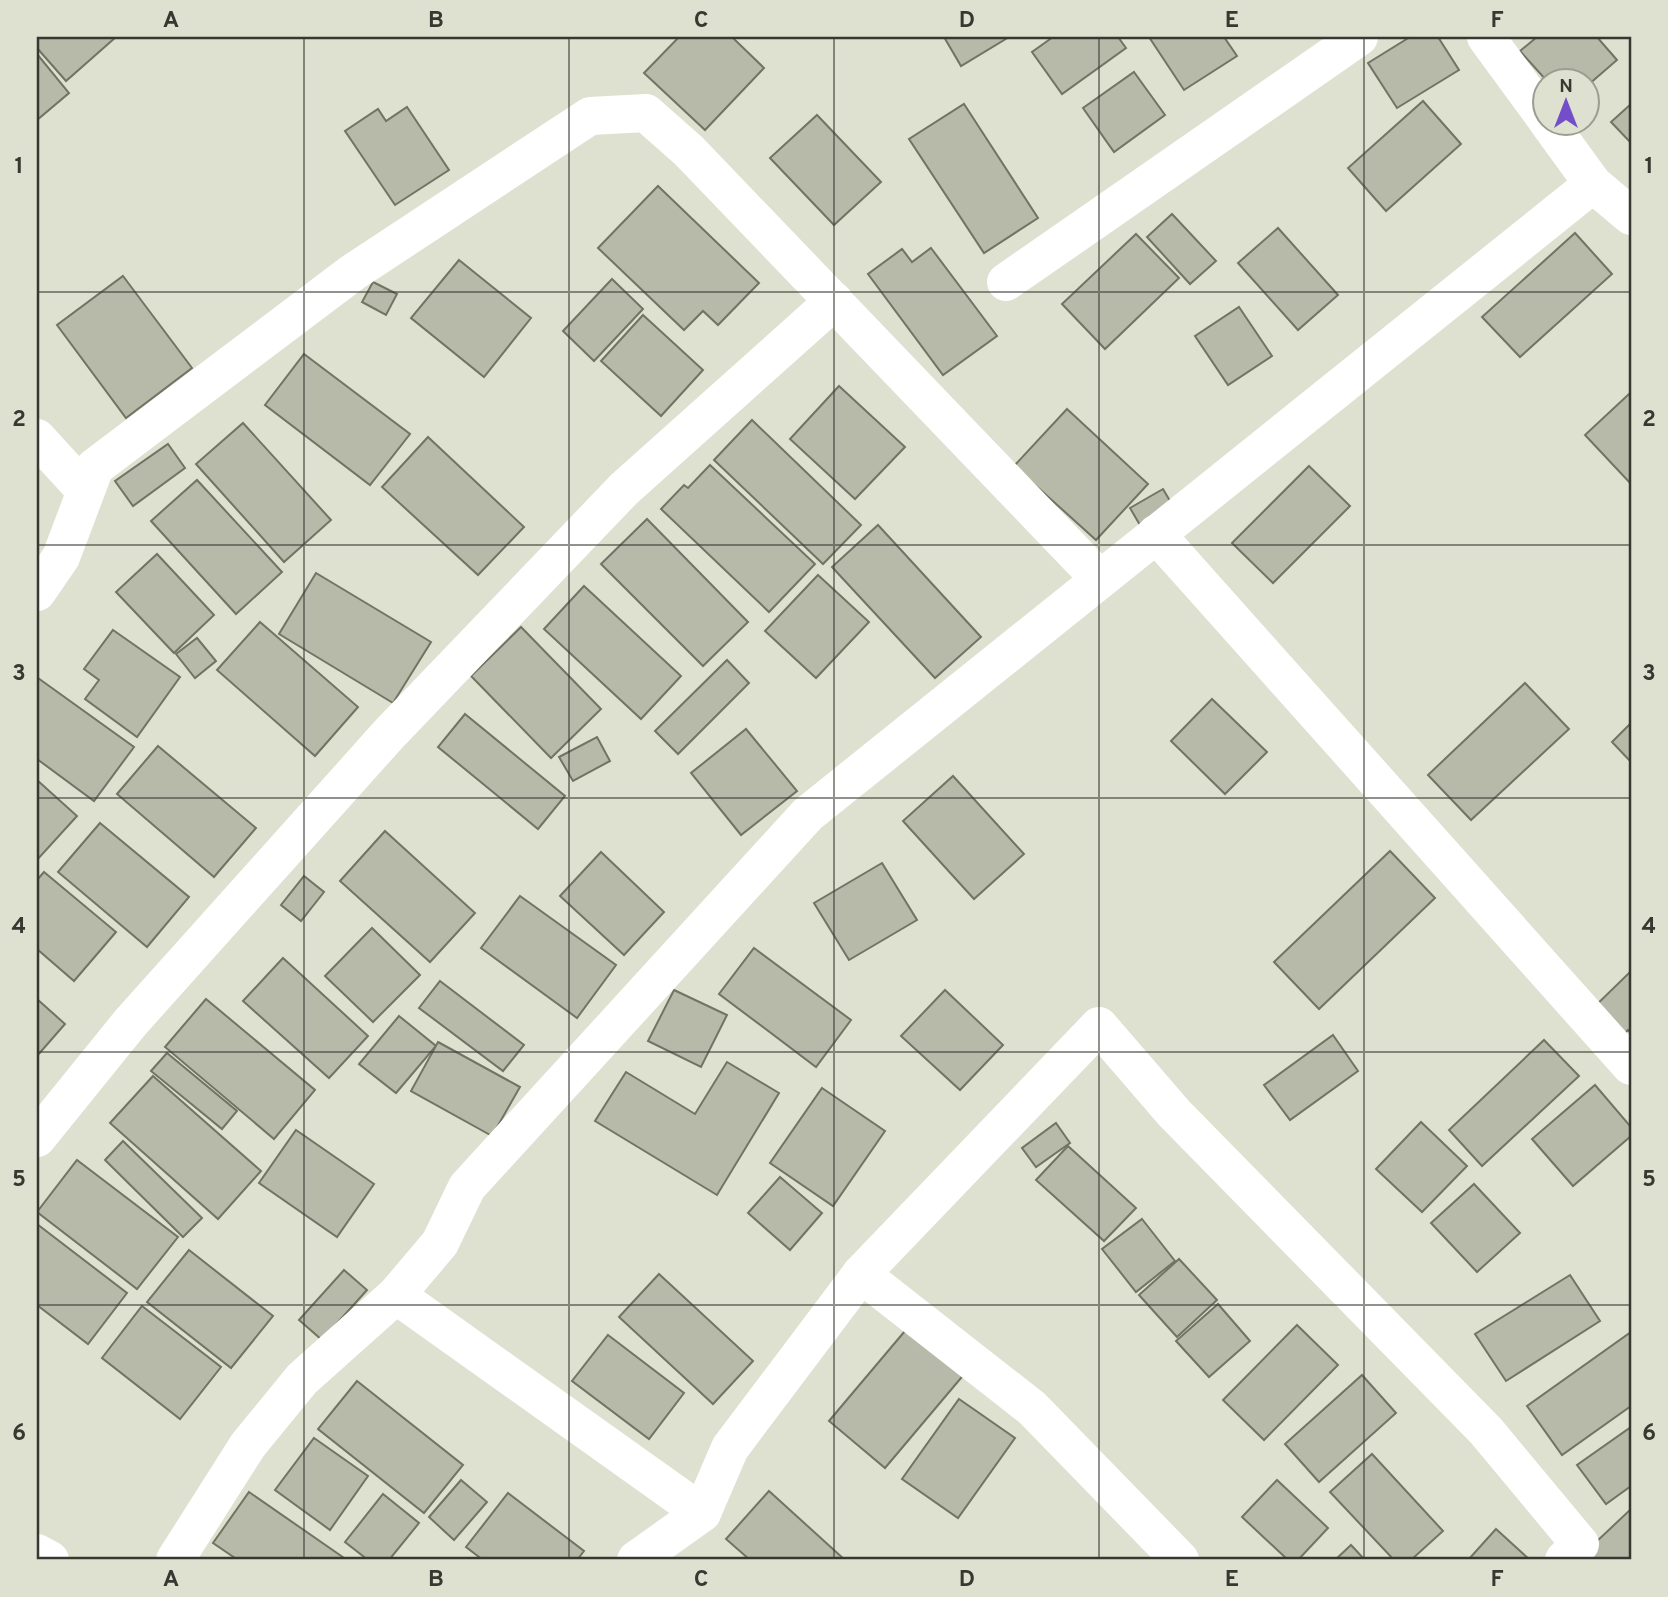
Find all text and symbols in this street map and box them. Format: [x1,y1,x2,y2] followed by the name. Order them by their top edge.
[163,7,179,36] text: A
[428,7,444,36] text: B
[694,7,708,36] text: C
[959,7,975,36] text: D
[1225,7,1239,36] text: E
[1490,7,1504,36] text: F
[1532,66,1602,136] north arrow
[1559,75,1573,99] text: N
[14,153,24,182] text: 1
[1644,153,1654,182] text: 1
[12,406,26,435] text: 2
[1642,406,1656,435] text: 2
[12,660,26,689] text: 3
[1642,660,1656,689] text: 3
[12,913,26,942] text: 4
[1642,913,1656,942] text: 4
[12,1166,26,1195] text: 5
[1642,1166,1656,1195] text: 5
[12,1420,26,1449] text: 6
[1642,1420,1656,1449] text: 6
[163,1566,179,1595] text: A
[428,1566,444,1595] text: B
[694,1566,708,1595] text: C
[959,1566,975,1595] text: D
[1225,1566,1239,1595] text: E
[1490,1566,1504,1595] text: F

